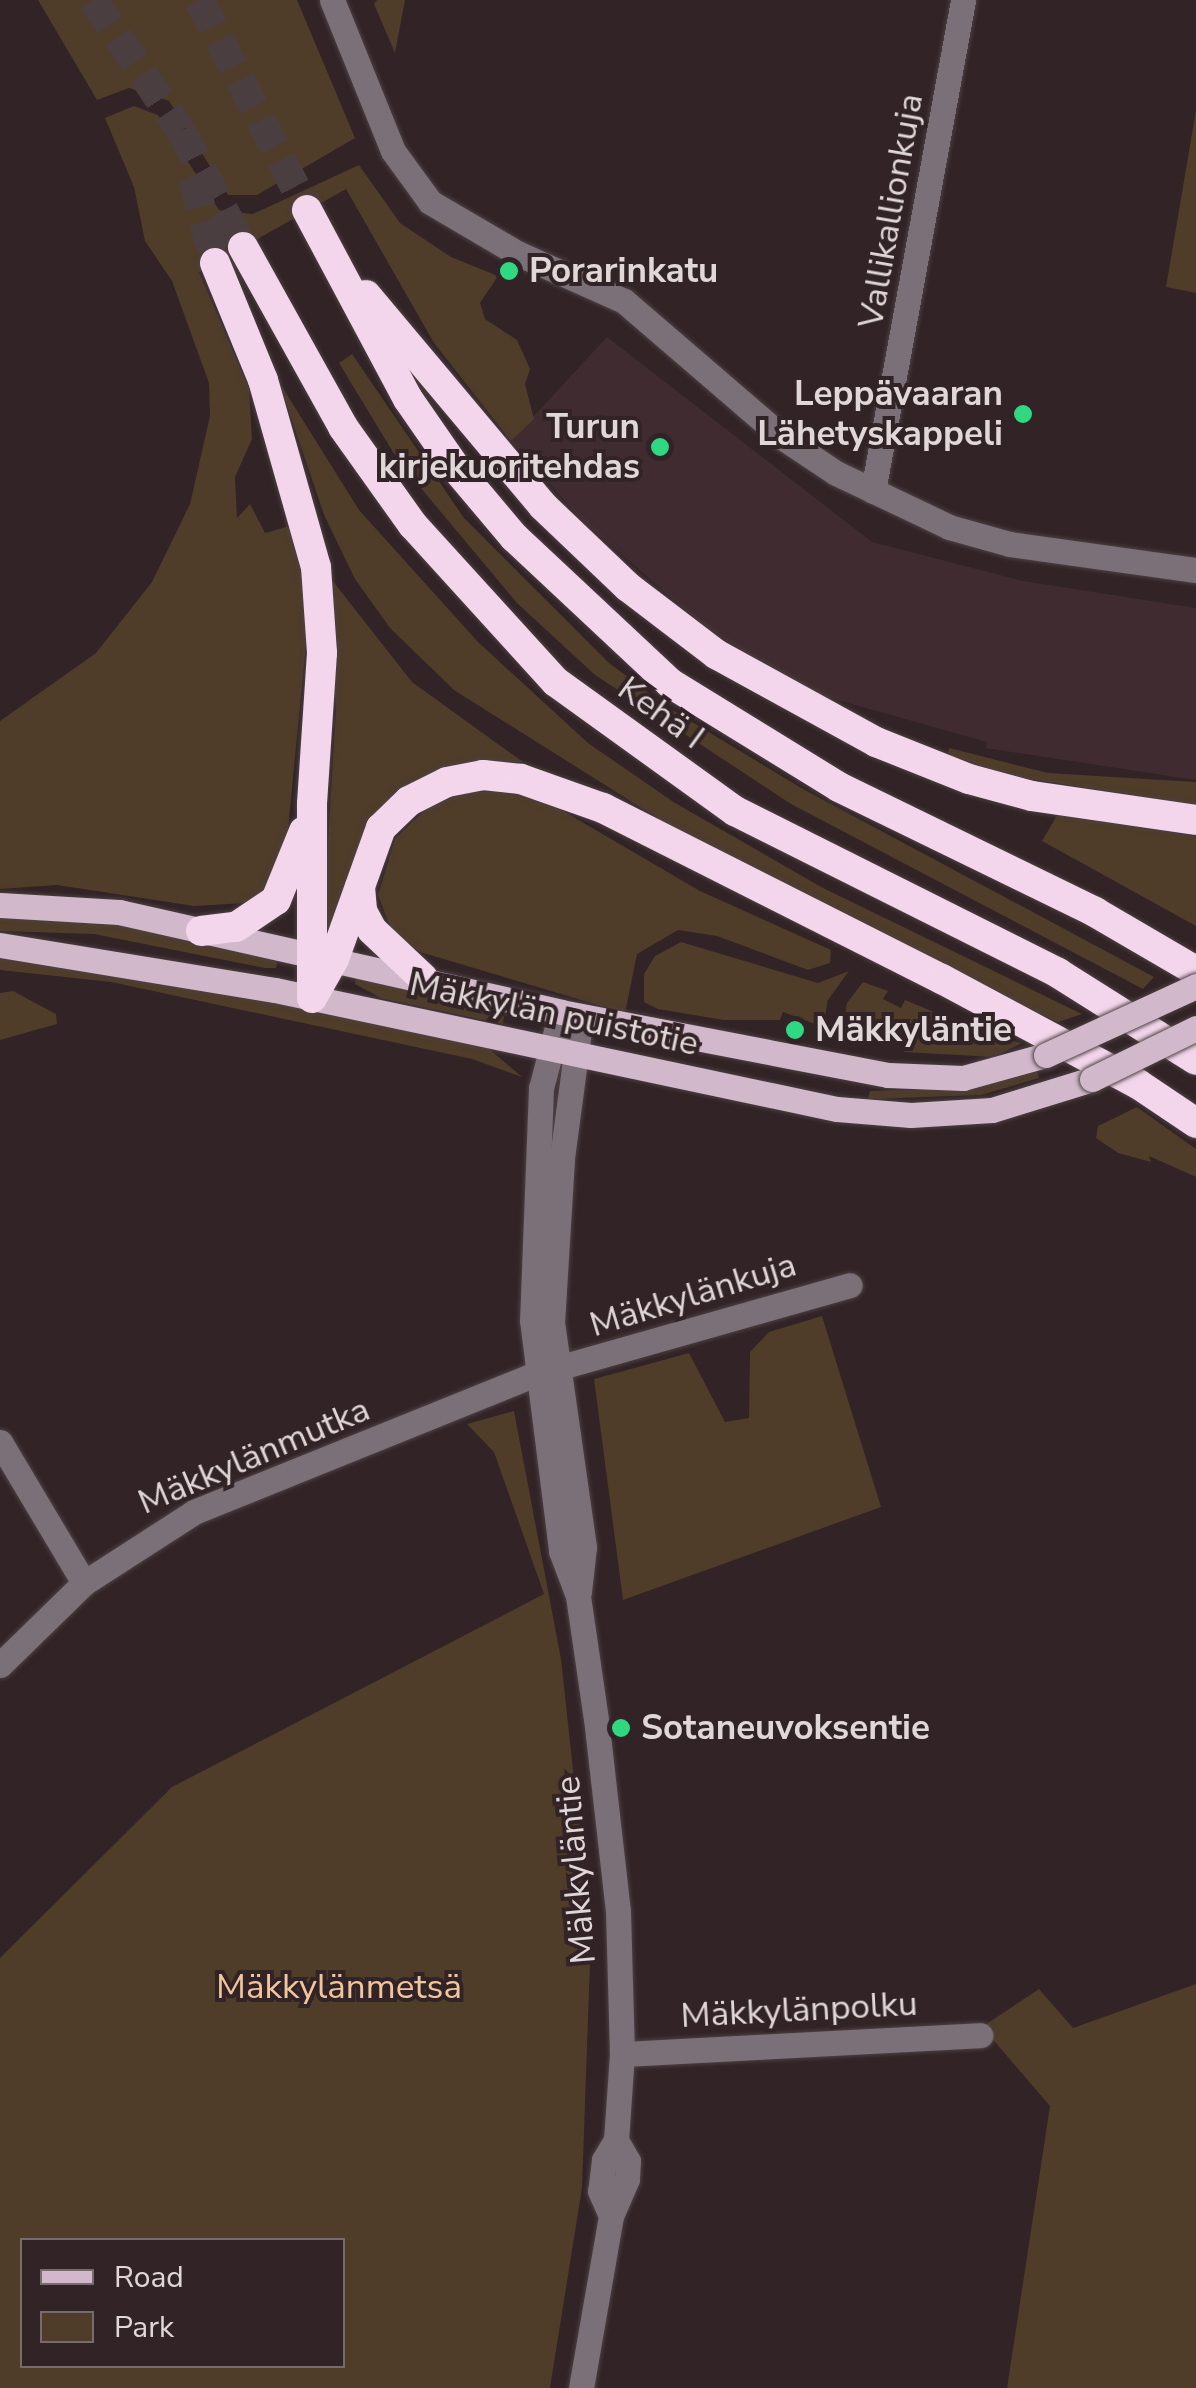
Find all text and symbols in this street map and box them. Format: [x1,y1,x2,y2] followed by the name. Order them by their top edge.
[850,90,932,332] street label: Vallikallionkuja
[529,250,718,292] place label: Porarinkatu
[498,260,520,282] marker: Porarinkatu
[757,373,1003,455] place label: Leppävaaran Lähetyskappeli
[1012,403,1034,425] marker: Leppävaaran Lähetyskappeli
[379,406,640,488] place label: Turun kirjekuoritehdas
[649,436,671,458] marker: Turun kirjekuoritehdas
[610,668,712,758] street label: Kehä I
[406,963,702,1065] street label: Mäkkylän puistotie
[815,1009,1012,1051] place label: Mäkkyläntie
[784,1019,806,1041] marker: Mäkkyläntie
[585,1244,801,1346] street label: Mäkkylänkuja
[132,1388,376,1524] street label: Mäkkylänmutka
[641,1707,930,1749] place label: Sotaneuvoksentie
[610,1717,632,1739] marker: Sotaneuvoksentie
[547,1774,605,1966] street label: Mäkkyläntie
[216,1966,462,2008] park label: Mäkkylänmetsä
[680,1983,918,2037] street label: Mäkkylänpolku
[20,2238,345,2368] legend
[114,2257,184,2298] text: Road
[114,2307,174,2348] text: Park

